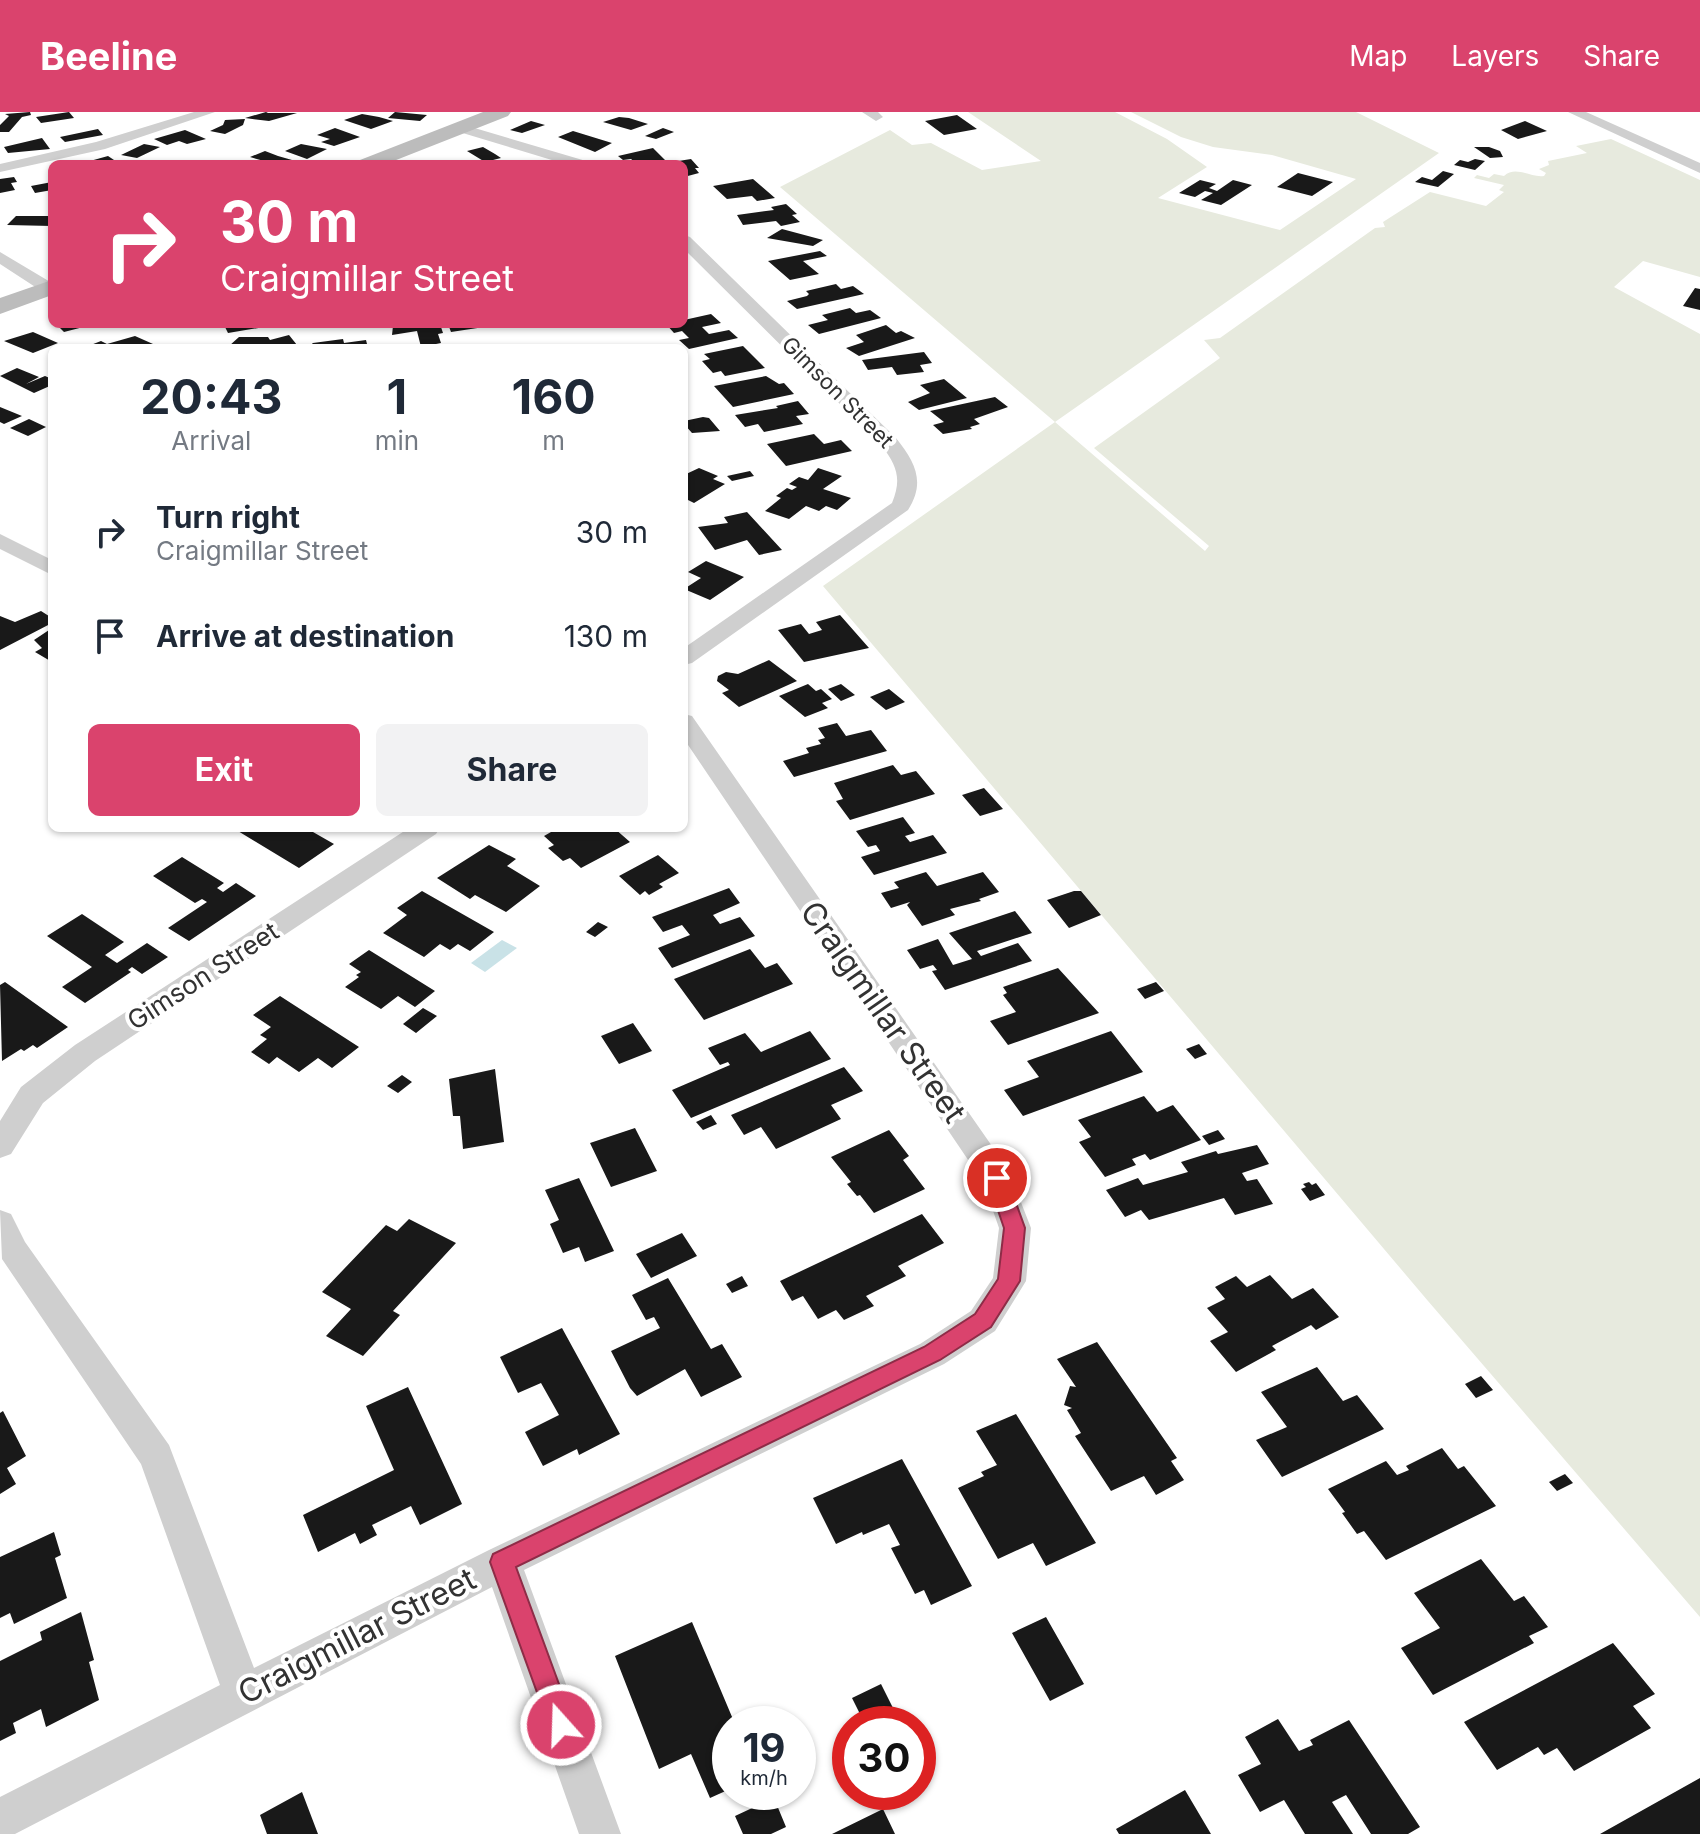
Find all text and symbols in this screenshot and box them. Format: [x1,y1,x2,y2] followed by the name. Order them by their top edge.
[40,33,177,79] text: Beeline
[1349,39,1407,73] text: Map
[1451,39,1539,73] text: Layers
[1583,39,1660,73] text: Share
[220,188,358,256] text: 30 m
[88,192,192,296] icon: right
[220,256,514,300] text: Craigmillar Street
[777,331,899,453] street label: Gimson Street
[140,367,282,426] text: 20:43
[387,367,407,426] text: 1
[511,367,596,426] text: 160
[171,425,251,456] text: Arrival
[375,425,419,456] text: min
[542,425,565,456] text: m
[156,499,300,535] text: Turn right
[88,510,132,554] icon: right
[576,514,648,550] text: 30 m
[156,535,368,566] text: Craigmillar Street
[88,614,132,658] icon: arrive
[156,618,454,654] text: Arrive at destination
[564,618,648,654] text: 130 m
[88,724,360,816] button: Exit
[376,724,648,816] button: Share
[792,893,974,1130] street label: Craigmillar Street
[121,915,284,1036] street label: Gimson Street
[963,1144,1031,1212] pin
[975,1156,1019,1200] icon: arrive
[231,1559,482,1712] street label: Craigmillar Street
[519,1683,603,1767] position arrow
[832,1706,936,1810] speed limit sign: 30
[742,1723,786,1772] text: 19
[740,1766,788,1790] text: km/h

